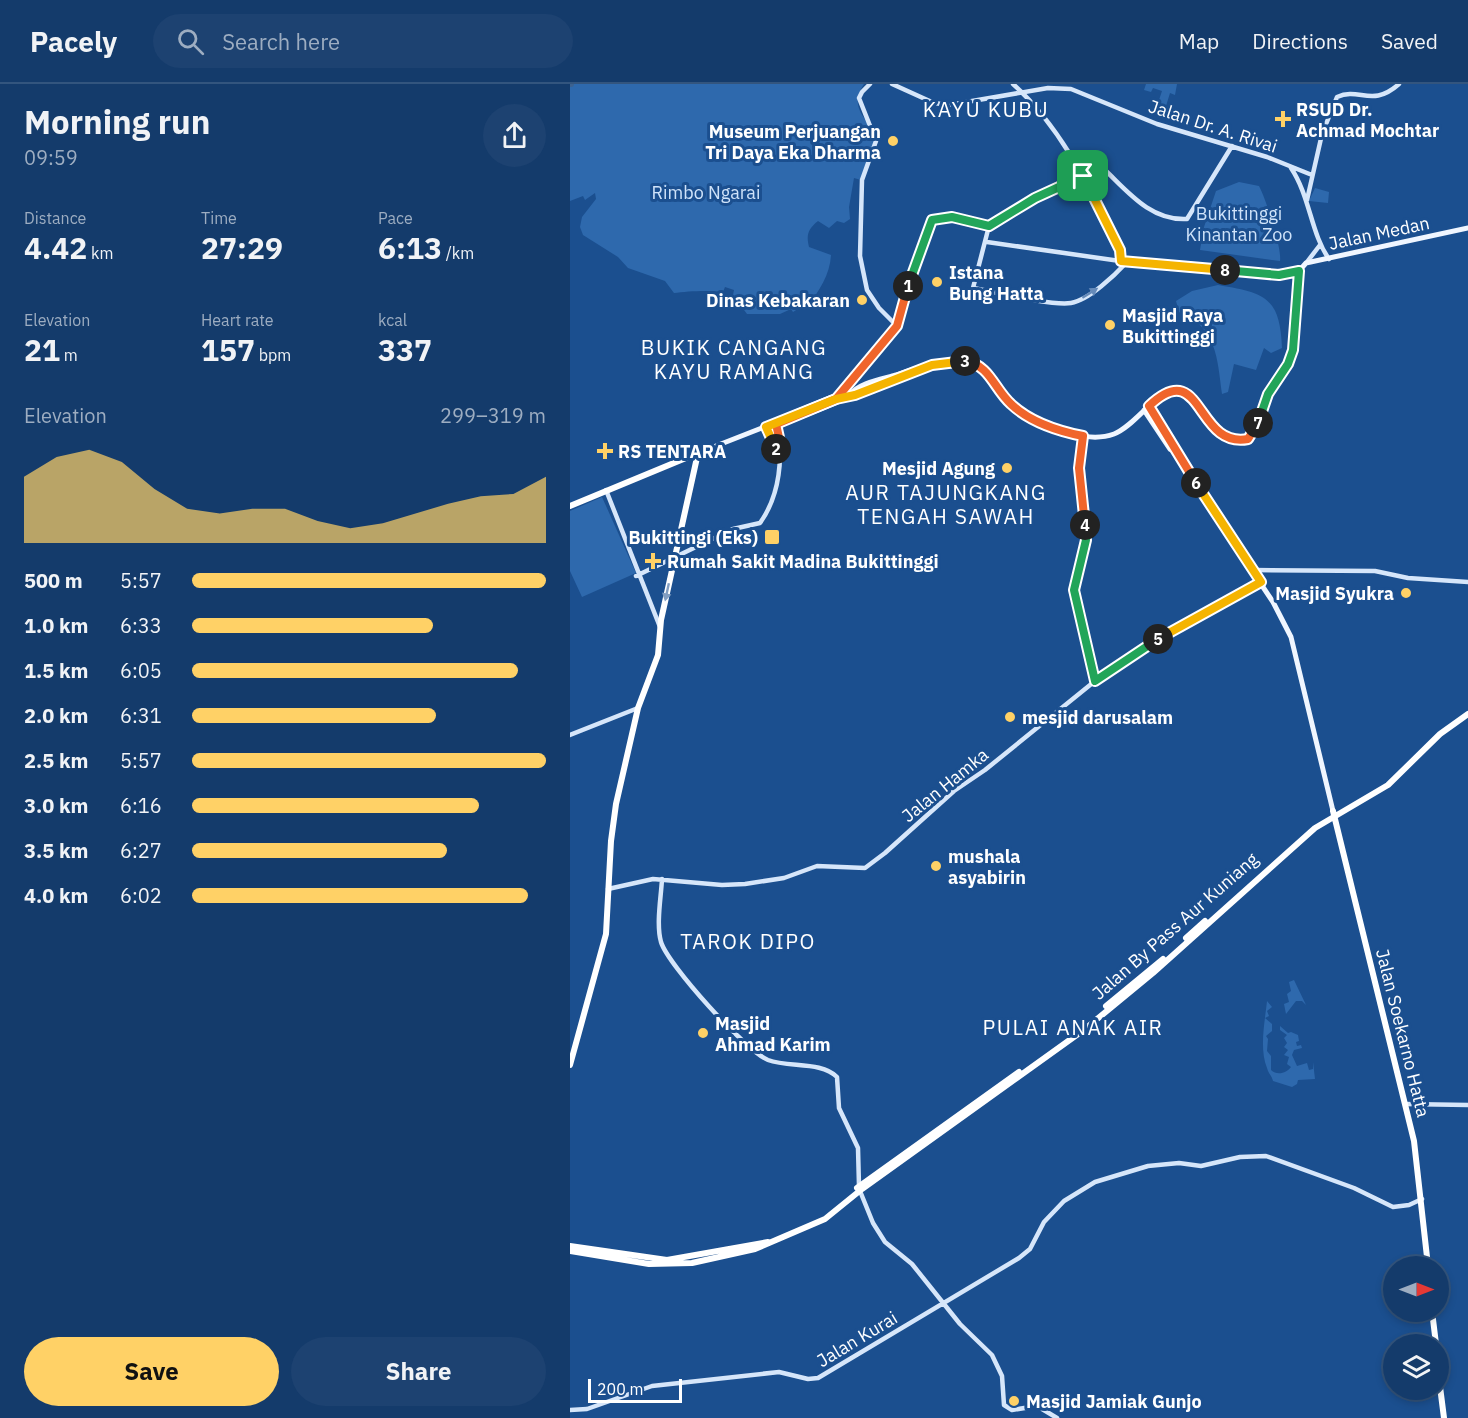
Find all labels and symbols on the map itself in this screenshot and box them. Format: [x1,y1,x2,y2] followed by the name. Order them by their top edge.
[1146,94,1280,158] street label: Jalan Dr. A. Rivai
[923,95,1049,123] district label: KAYU KUBU
[1296,98,1439,142] place label: RSUD Dr. Achmad Mochtar
[1274,110,1292,128] marker: RSUD Dr. Achmad Mochtar
[705,120,881,164] place label: Museum Perjuangan Tri Daya Eka Dharma
[886,134,900,148] marker: Museum Perjuangan Tri Daya Eka Dharma
[1057,150,1108,201] pin
[652,181,760,204] park label: Rimbo Ngarai
[1186,202,1292,246] park label: Bukittinggi Kinantan Zoo
[1326,211,1432,255] street label: Jalan Medan
[1210,255,1240,285] pin: 8
[949,261,1044,305] place label: Istana Bung Hatta
[893,271,923,301] pin: 1
[930,275,944,289] marker: Istana Bung Hatta
[1082,287,1098,298] one-way arrow
[706,289,850,312] place label: Dinas Kebakaran
[855,293,869,307] marker: Dinas Kebakaran
[1122,304,1223,348] place label: Masjid Raya Bukittinggi
[1103,318,1117,332] marker: Masjid Raya Bukittinggi
[641,333,827,385] district label: BUKIK CANGANG KAYU RAMANG
[950,346,980,376] pin: 3
[1243,408,1273,438] pin: 7
[761,434,791,464] pin: 2
[618,440,726,463] place label: RS TENTARA
[596,442,614,460] marker: RS TENTARA
[882,457,995,480] place label: Mesjid Agung
[1000,461,1014,475] marker: Mesjid Agung
[1181,468,1211,498] pin: 6
[845,478,1047,530] district label: AUR TAJUNGKANG TENGAH SAWAH
[1070,510,1100,540] pin: 4
[628,526,758,549] place label: Bukittingi (Eks)
[763,528,781,546] marker: Bukittingi (Eks)
[667,550,939,573] place label: Rumah Sakit Madina Bukittinggi
[644,552,662,570] marker: Rumah Sakit Madina Bukittinggi
[1275,582,1394,605] place label: Masjid Syukra
[662,583,671,602] one-way arrow
[1399,586,1413,600] marker: Masjid Syukra
[1143,624,1173,654] pin: 5
[1022,706,1173,729] place label: mesjid darusalam
[1003,710,1017,724] marker: mesjid darusalam
[897,743,993,827] street label: Jalan Hamka
[948,845,1026,889] place label: mushala asyabirin
[1087,847,1263,1004] street label: Jalan By Pass Aur Kuniang
[929,859,943,873] marker: mushala asyabirin
[680,927,816,955] district label: TAROK DIPO
[1371,946,1435,1120] street label: Jalan Soekarno Hatta
[715,1012,831,1056] place label: Masjid Ahmad Karim
[982,1013,1164,1041] district label: PULAI ANAK AIR
[696,1026,710,1040] marker: Masjid Ahmad Karim
[1383,1256,1449,1322] north arrow
[813,1306,901,1372] street label: Jalan Kurai
[588,1376,682,1404] scale bar
[1026,1390,1202,1413] place label: Masjid Jamiak Gunjo
[1007,1394,1021,1408] marker: Masjid Jamiak Gunjo

